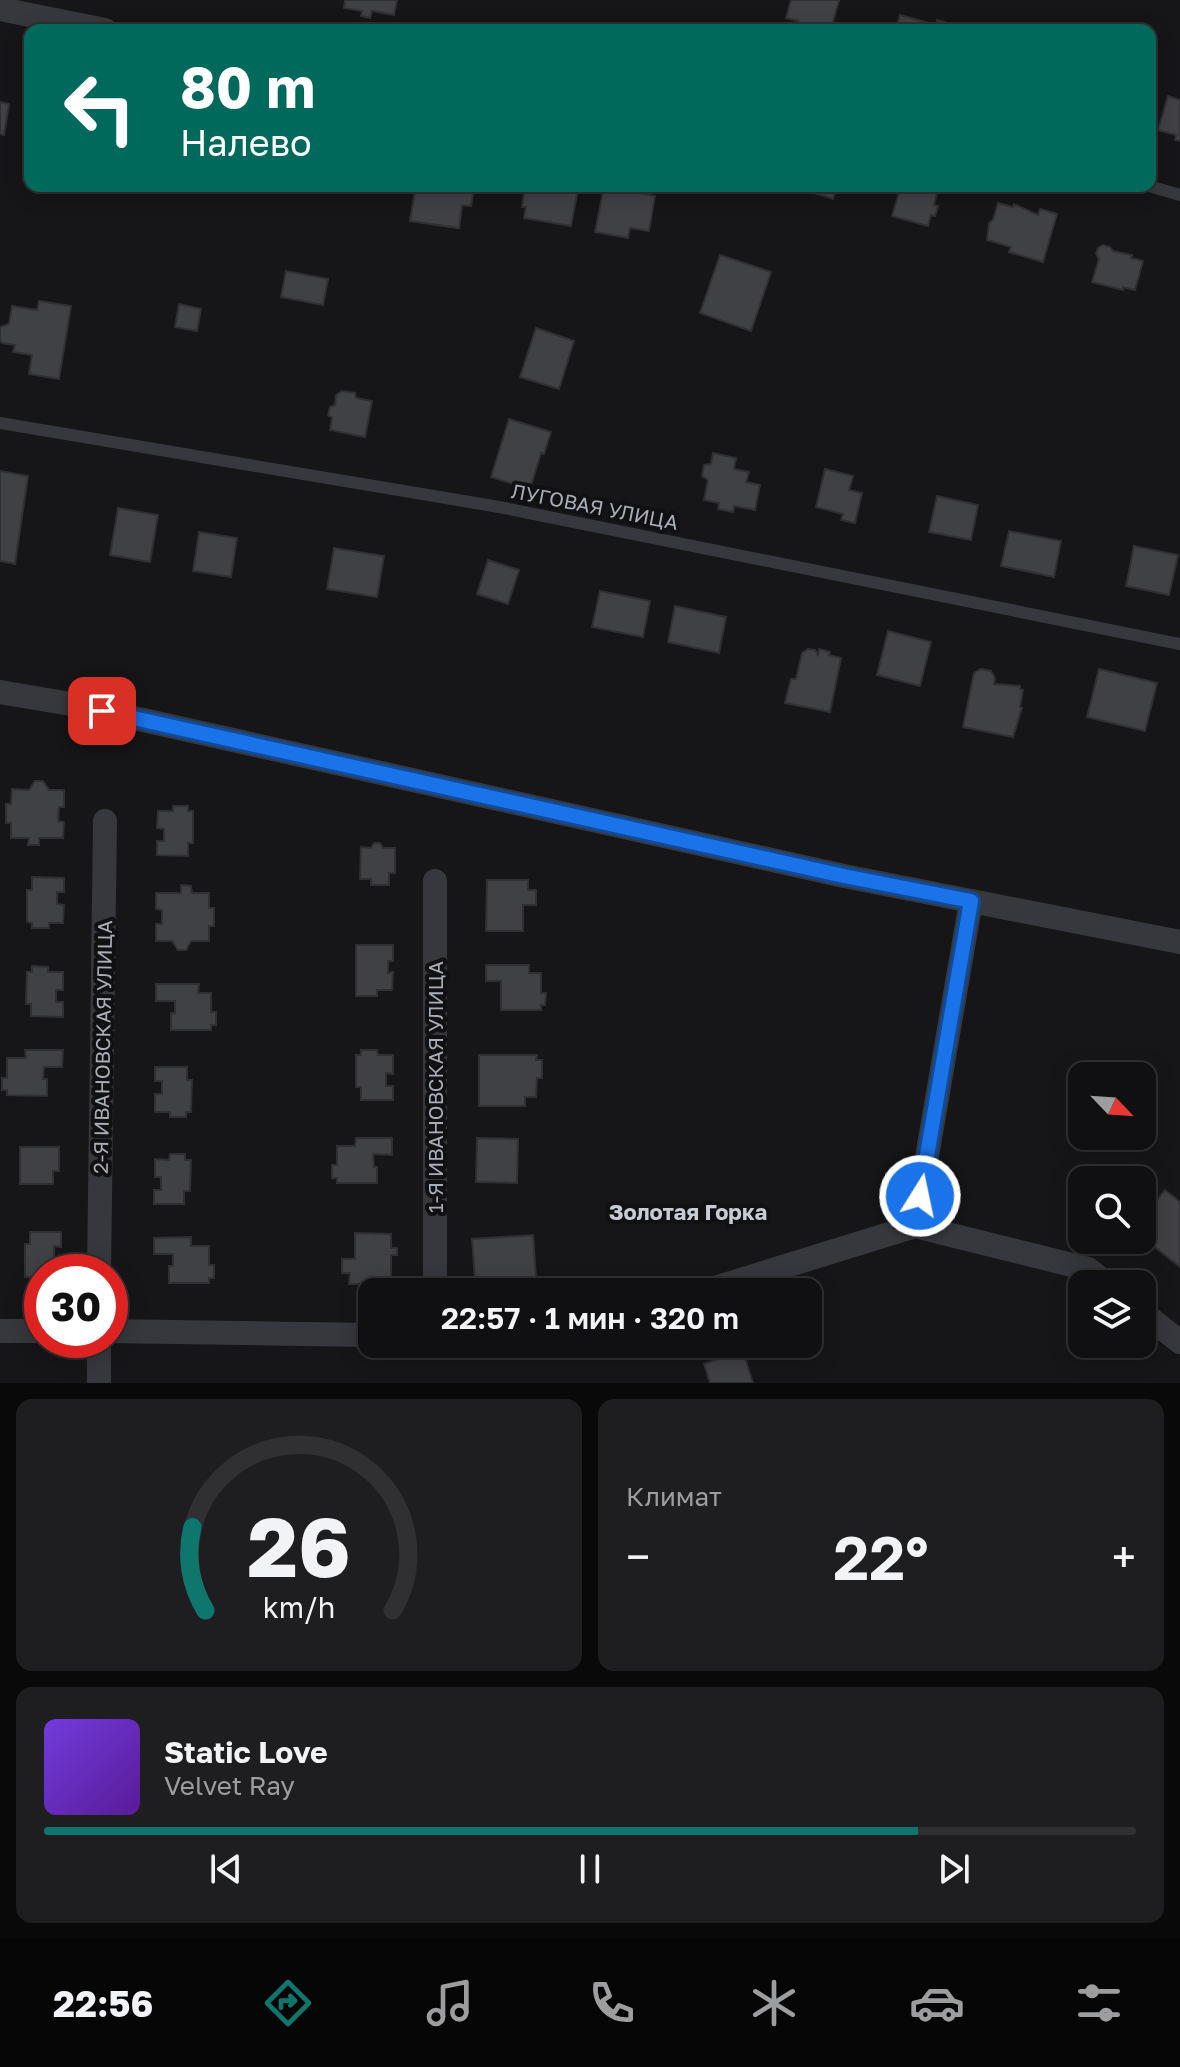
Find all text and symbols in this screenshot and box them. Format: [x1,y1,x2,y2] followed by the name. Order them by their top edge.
[180,53,315,120] text: 80 m
[48,56,152,160] icon: left
[180,121,312,164] text: Налево
[510,478,680,534] street label: ЛУГОВАЯ УЛИЦА
[68,677,136,745] pin
[80,689,124,733] icon: arrive
[88,920,116,1174] street label: 2-Я ИВАНОВСКАЯ УЛИЦА
[423,961,447,1213] street label: 1-Я ИВАНОВСКАЯ УЛИЦА
[1068,1062,1156,1150] north arrow
[1068,1062,1156,1358] map controls
[878,1154,962,1238] position arrow
[1068,1166,1156,1254] button: search
[609,1198,767,1225] district label: Золотая Горка
[24,1254,128,1358] speed limit sign: 30
[1068,1270,1156,1358] button: layers
[441,1300,739,1336] text: 22:57 · 1 мин · 320 m
[626,1481,722,1512] text: Климат
[247,1495,351,1595] text: 26
[833,1521,929,1593] text: 22°
[626,1530,650,1583] text: −
[1112,1530,1136,1583] text: +
[263,1590,335,1624] text: km/h
[164,1734,328,1770] text: Static Love
[164,1770,295,1801] text: Velvet Ray
[204,1847,248,1891] icon: previous
[568,1847,612,1891] icon: pause
[932,1847,976,1891] icon: next
[260,1975,316,2031] icon: directions
[422,1975,478,2031] icon: music
[584,1975,640,2031] icon: phone
[746,1975,802,2031] icon: climate
[909,1975,965,2031] icon: car
[1071,1975,1127,2031] icon: filters
[53,1982,153,2025] text: 22:56

